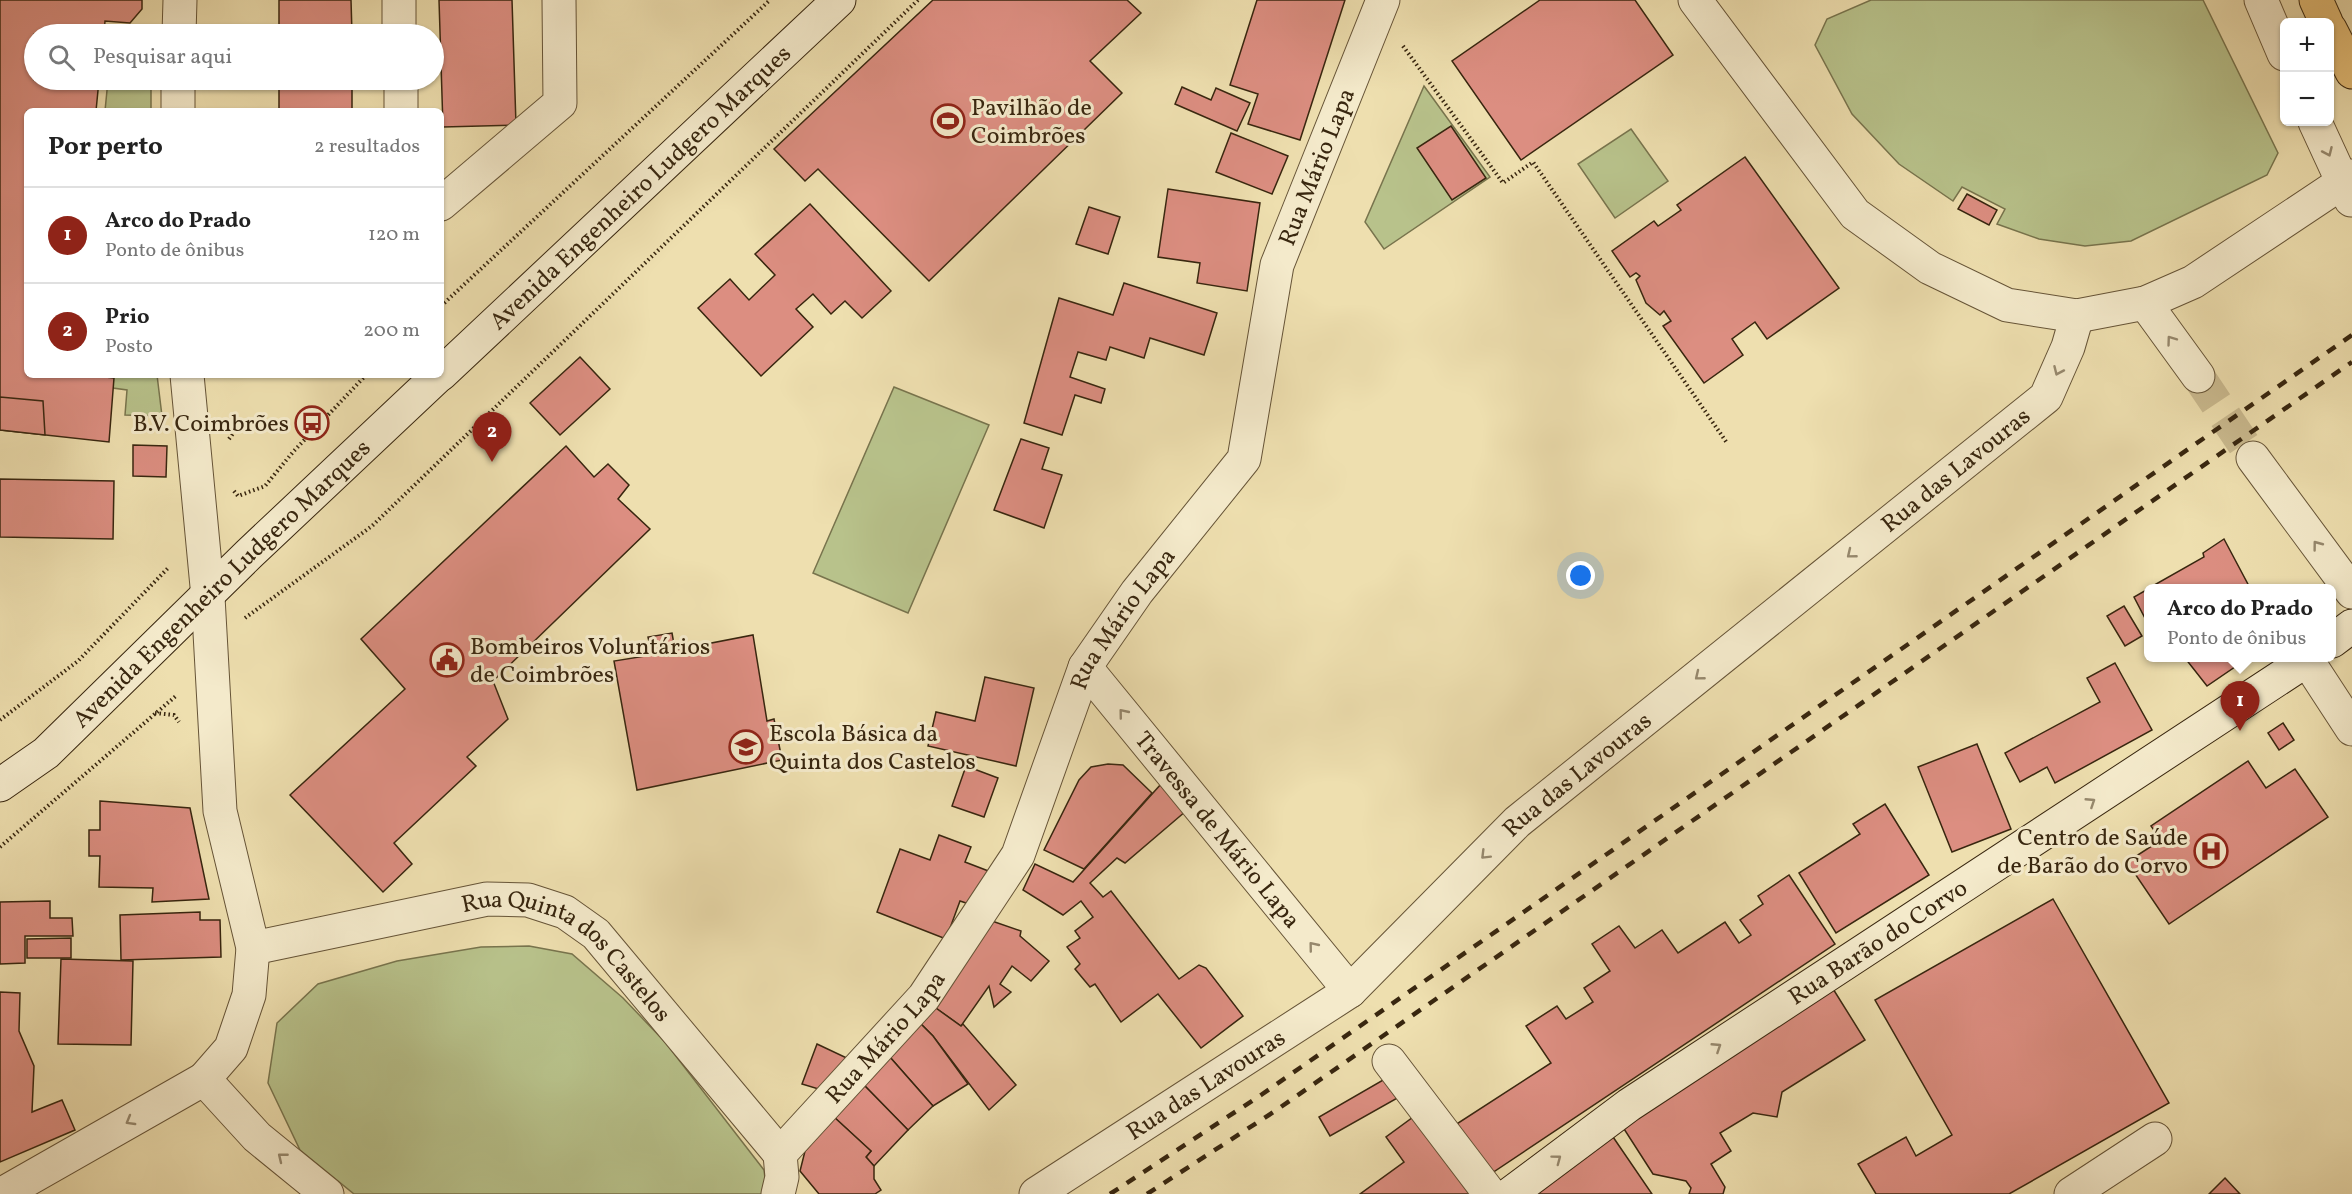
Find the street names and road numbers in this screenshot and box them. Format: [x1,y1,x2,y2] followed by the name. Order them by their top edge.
[483,38,800,339] street label: Avenida Engenheiro Ludgero Marques
[1271,84,1365,251] street label: Rua Mário Lapa
[1875,401,2039,542] street label: Rua das Lavouras
[66,433,379,737] street label: Avenida Engenheiro Ludgero Marques
[1063,541,1185,695] street label: Rua Mário Lapa
[1496,705,1660,846] street label: Rua das Lavouras
[1125,725,1307,937] street label: Travessa de Mário Lapa
[1782,872,1975,1015] street label: Rua Barão do Corvo
[459,883,678,1030] street label: Rua Quinta dos Castelos
[819,965,955,1112] street label: Rua Mário Lapa
[1121,1022,1293,1150] street label: Rua das Lavouras

